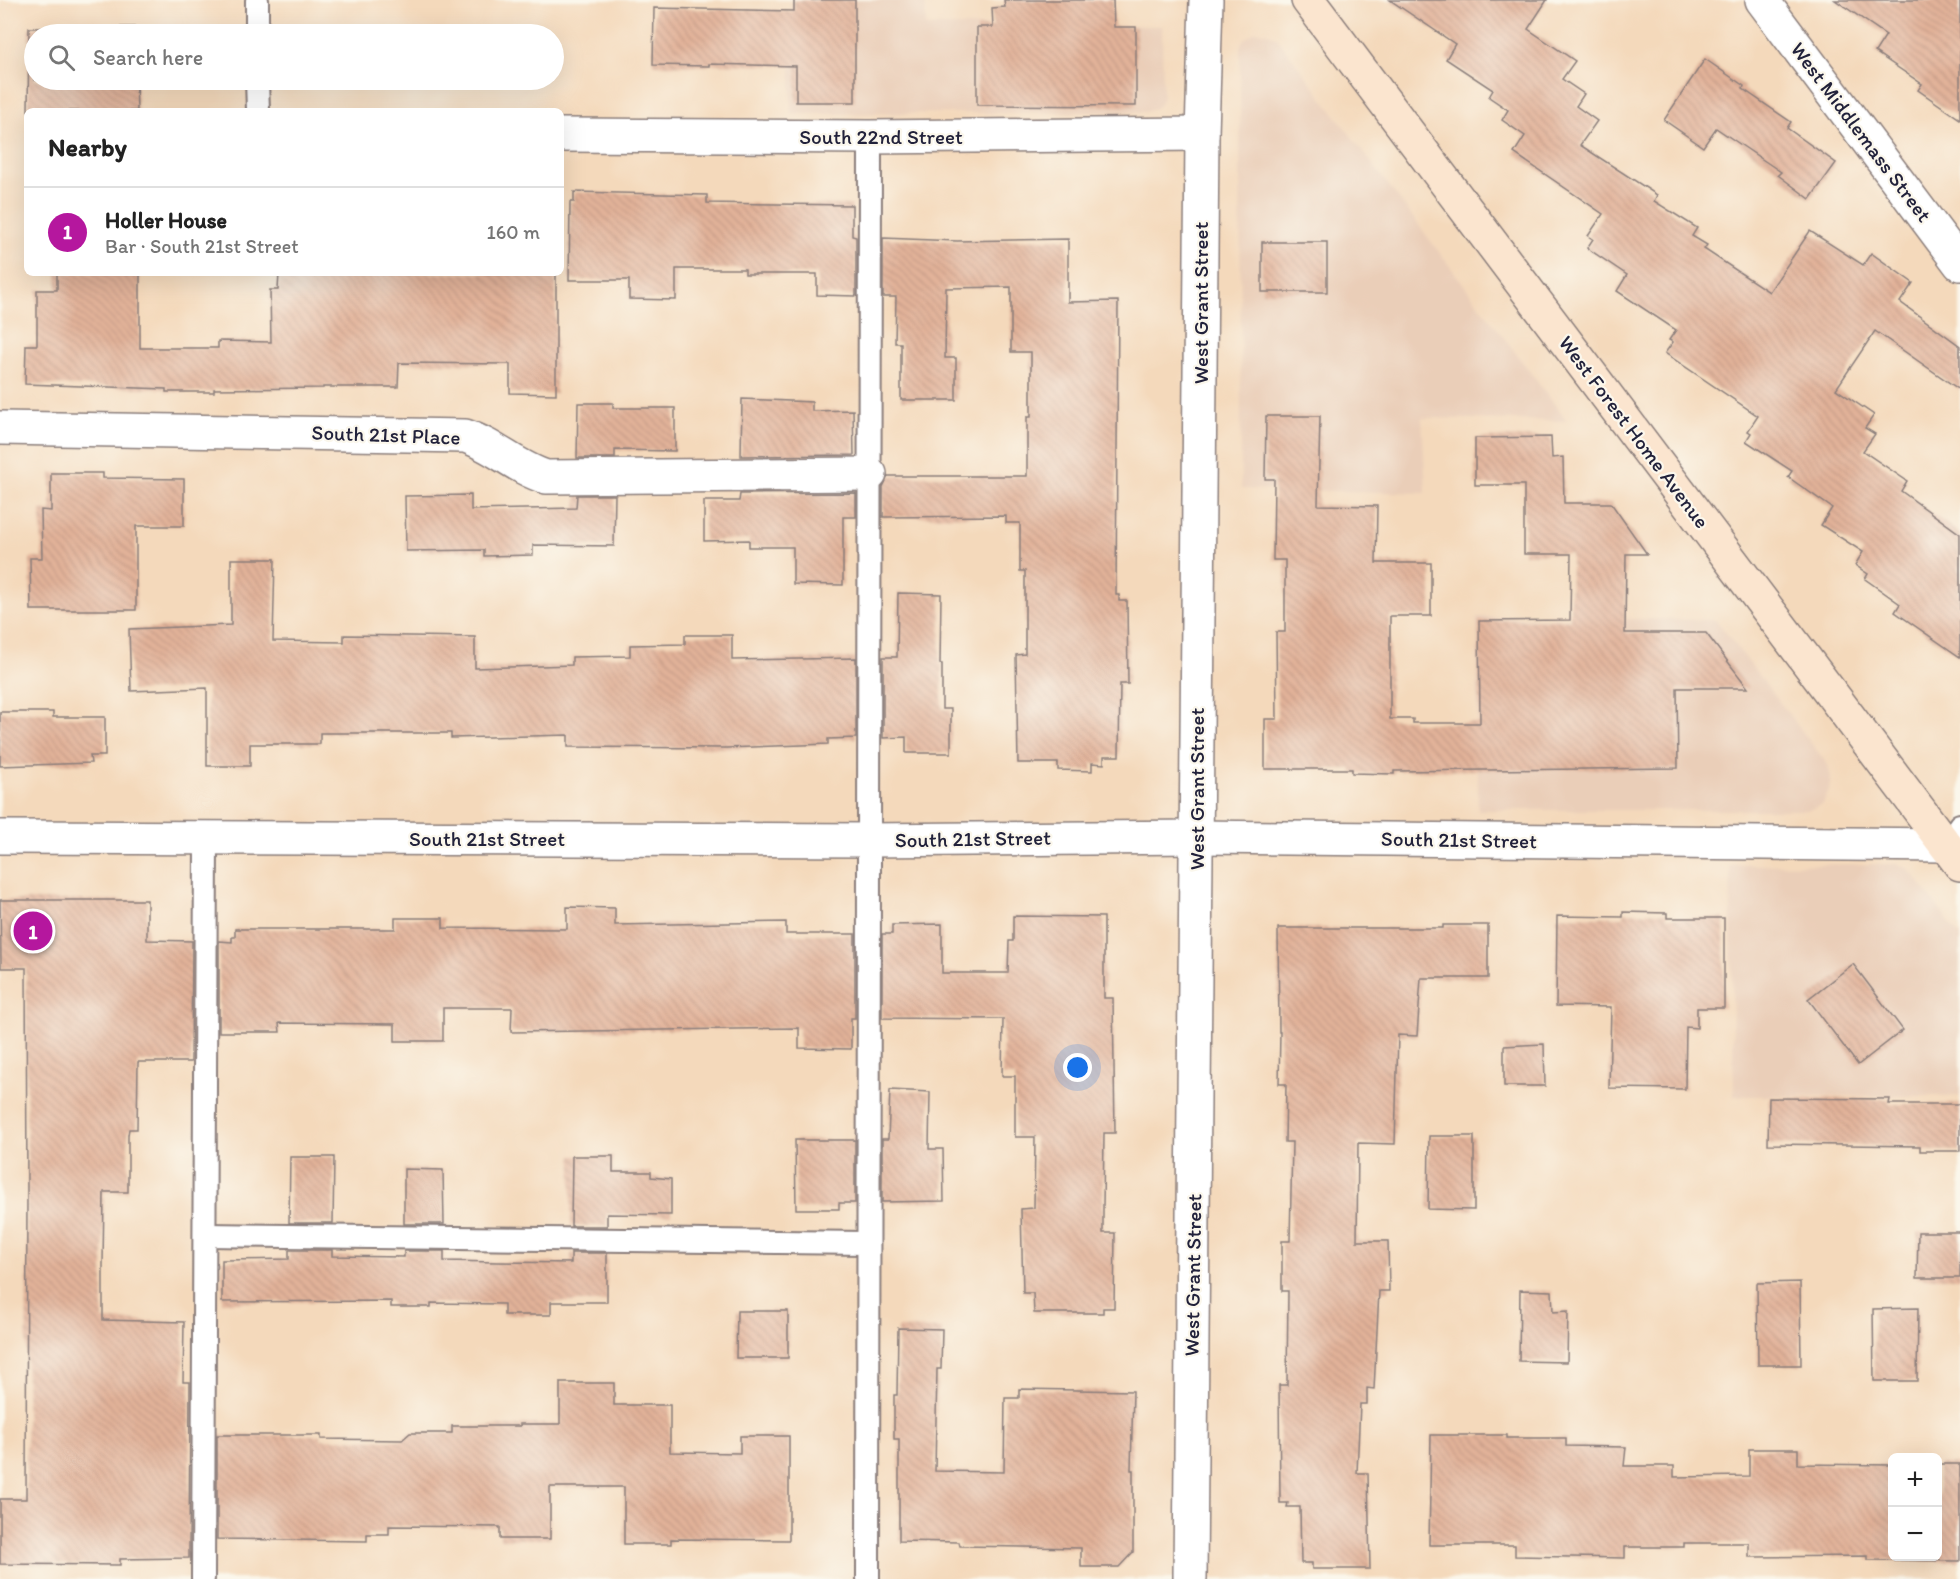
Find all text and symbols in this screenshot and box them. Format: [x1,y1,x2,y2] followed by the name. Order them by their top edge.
[24,24,564,90] search box
[1786,37,1937,227] street label: West Middlemass Street
[45,41,78,74] icon: search
[93,44,203,71] text: Search here
[799,124,963,149] street label: South 22nd Street
[48,131,127,163] text: Nearby
[105,207,227,234] text: Holler House
[63,220,72,244] text: 1
[487,220,540,244] text: 160 m
[1188,222,1213,384] street label: West Grant Street
[105,234,299,258] text: Bar · South 21st Street
[1554,331,1715,533] street label: West Forest Home Avenue
[311,419,461,450] street label: South 21st Place
[1184,708,1209,870] street label: West Grant Street
[895,825,1051,852] street label: South 21st Street
[409,826,565,851] street label: South 21st Street
[1381,826,1537,853] street label: South 21st Street
[14,908,52,954] pin: 1
[1063,1053,1092,1082] your location
[1179,1193,1206,1357] street label: West Grant Street
[1888,1453,1942,1561] map controls
[1888,1453,1942,1507] button: +
[1888,1507,1942,1561] button: −

